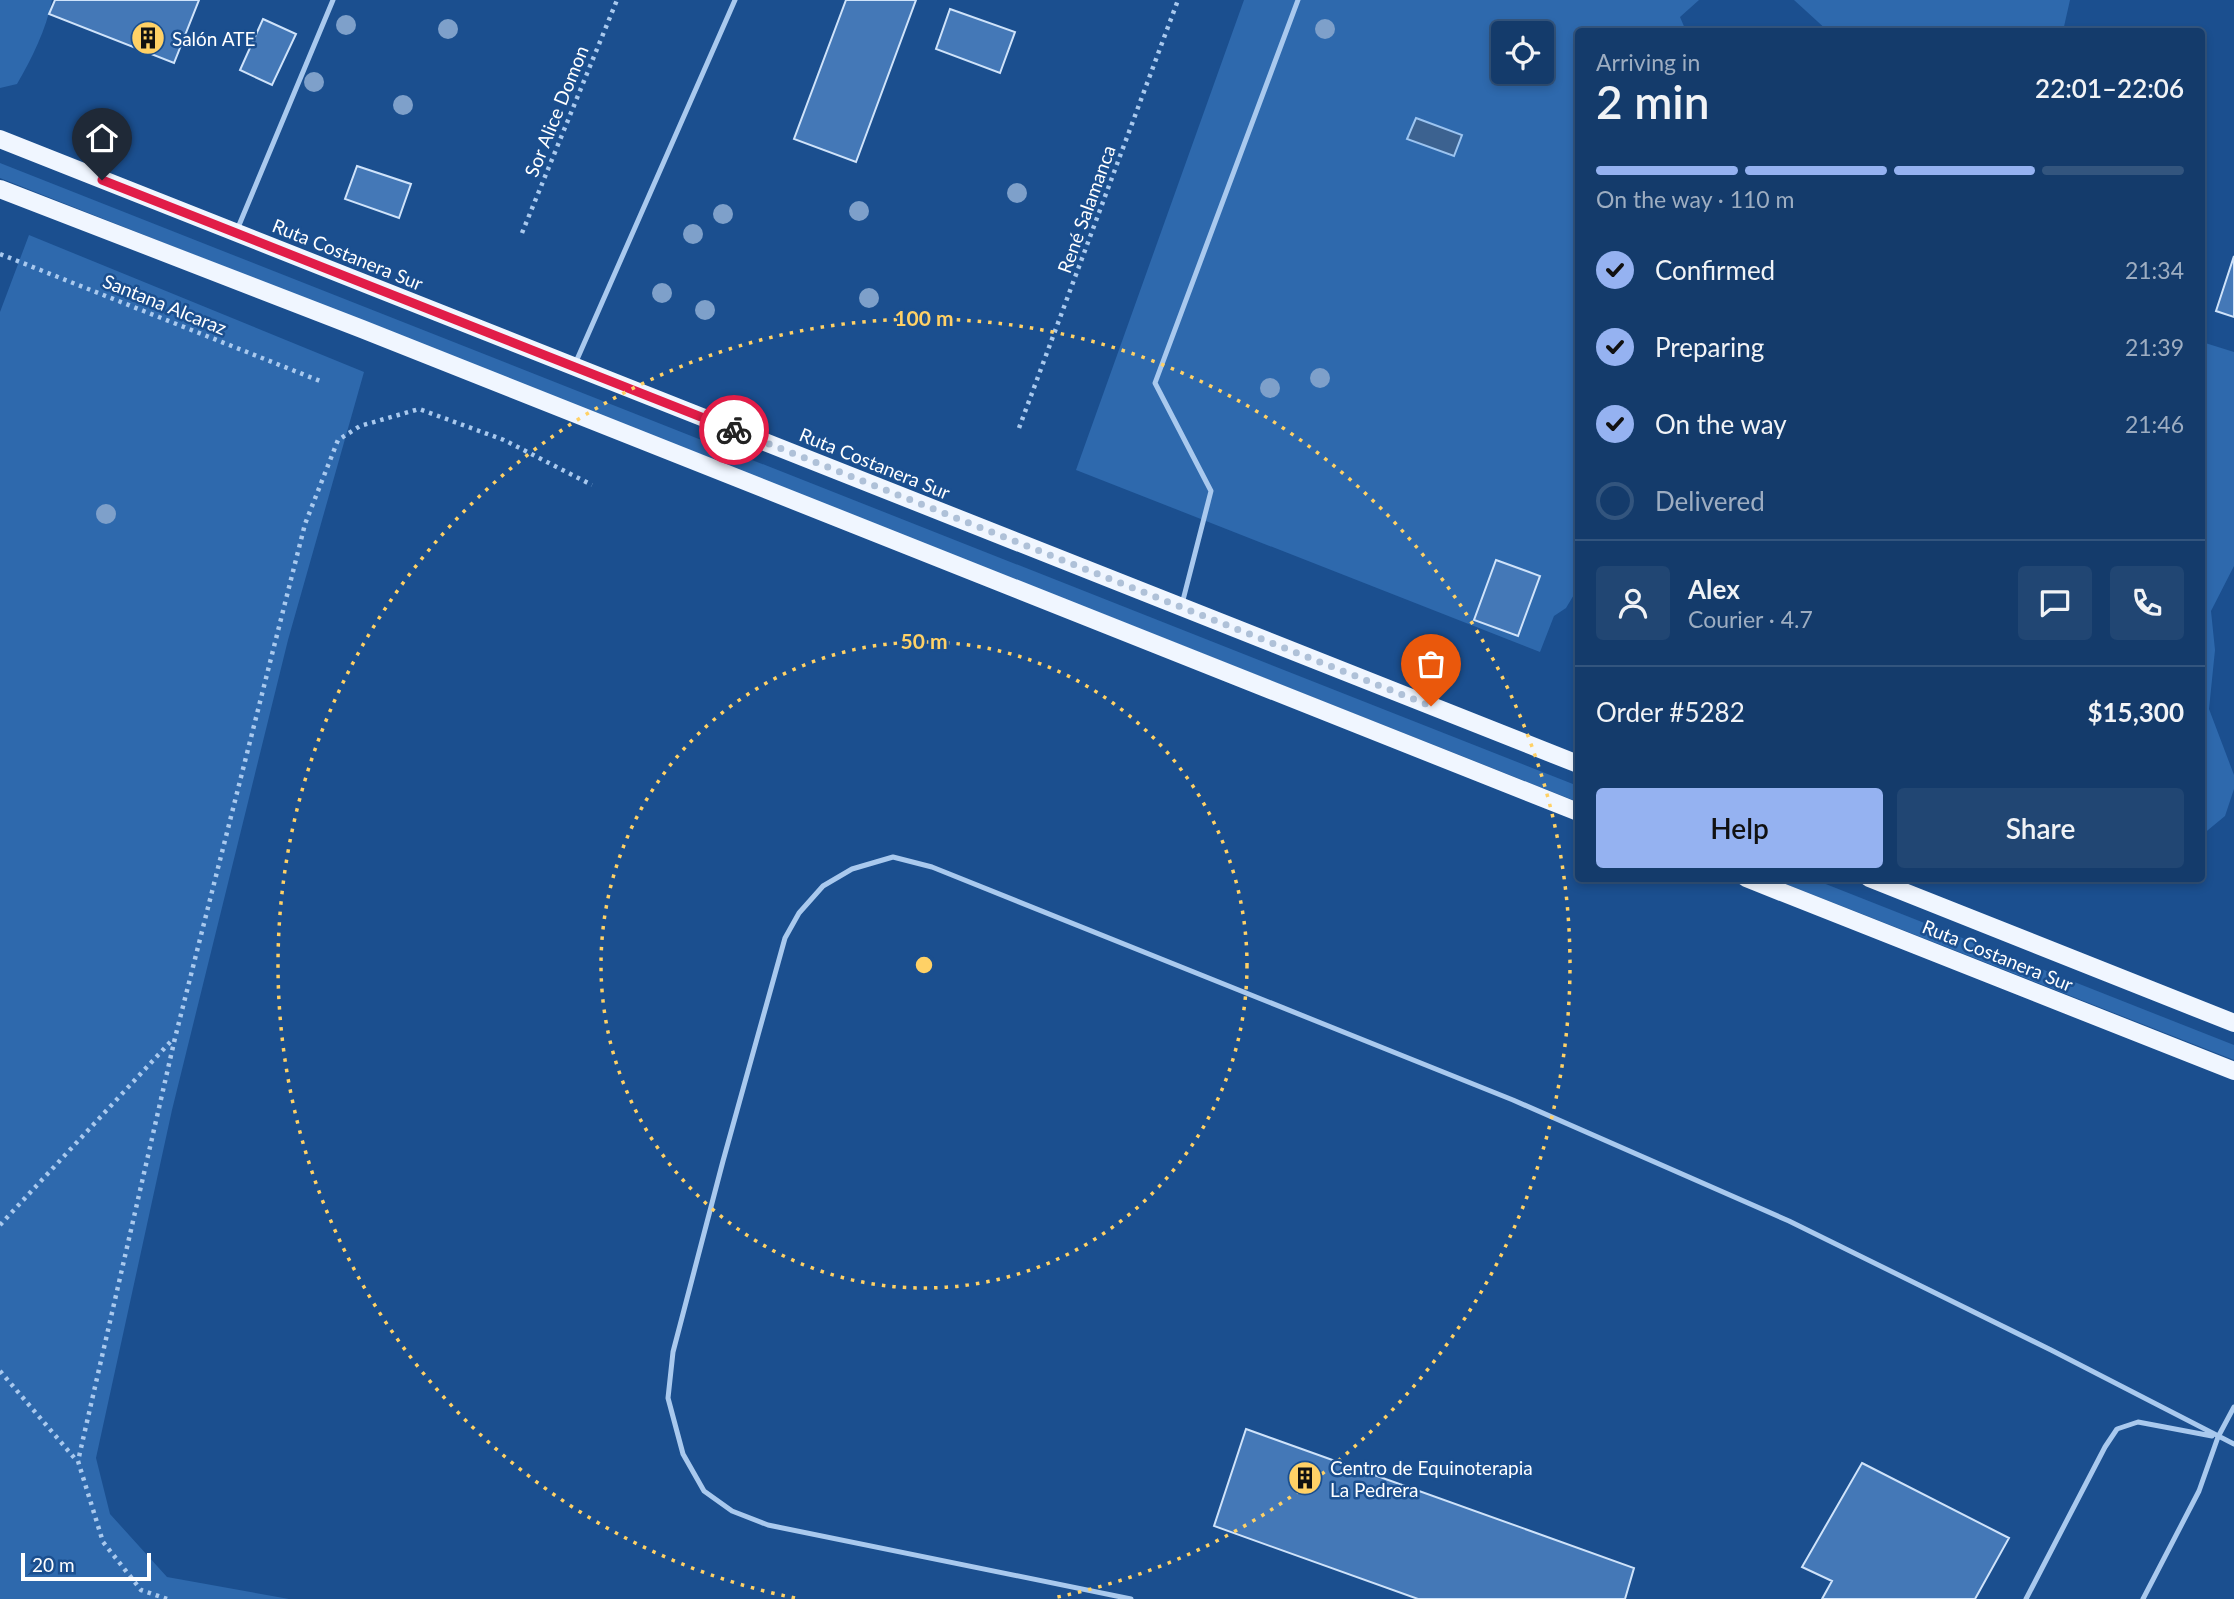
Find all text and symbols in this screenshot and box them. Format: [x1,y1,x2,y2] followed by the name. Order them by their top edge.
[129,19,167,57] building icon: Salón ATE
[1491,21,1554,84] map controls
[1491,21,1554,84] button: locate
[172,27,255,50] place label: Salón ATE
[519,42,593,180] street label: Sor Alice Domon
[1596,48,1700,76] text: Arriving in
[2035,72,2184,104] text: 22:01–22:06
[1596,74,1710,129] text: 2 min
[72,108,132,180] pin
[83,119,121,157] icon: home
[1052,142,1120,276] street label: René Salamanca
[1596,185,1795,213] text: On the way · 110 m
[269,213,427,295] street label: Ruta Costanera Sur
[1596,251,1634,289] icon: check
[1655,254,1775,286] text: Confirmed
[2125,256,2184,284] text: 21:34
[100,269,230,339] street label: Santana Alcaraz
[894,305,954,330] text: 100 m
[1596,328,1634,366] icon: check
[1655,331,1764,363] text: Preparing
[2125,333,2184,361] text: 21:39
[699,395,769,465] courier
[1596,405,1634,443] icon: check
[1655,408,1787,440] text: On the way
[2125,410,2184,438] text: 21:46
[715,411,753,449] icon: bike
[796,422,954,504] street label: Ruta Costanera Sur
[1655,485,1765,517] text: Delivered
[1596,566,1670,640] button: person
[2018,566,2092,640] button: chat
[2110,566,2184,640] button: phone
[1688,573,1740,605] text: Alex
[1688,605,1813,633] text: Courier · 4.7
[900,628,948,653] text: 50 m
[1401,634,1461,706] pin
[1412,645,1450,683] icon: bag
[1596,696,1745,728] text: Order #5282
[2087,696,2184,728] text: $15,300
[1596,788,1883,868] button: Help
[1897,788,2184,868] button: Share
[1919,914,2077,996] street label: Ruta Costanera Sur
[912,953,936,977] centre of rings
[1330,1456,1533,1501] place label: Centro de Equinoterapia La Pedrera
[1286,1459,1324,1497] building icon: Centro de Equinoterapia La Pedrera
[21,1550,150,1582] scale bar
[32,1553,75,1576] text: 20 m

